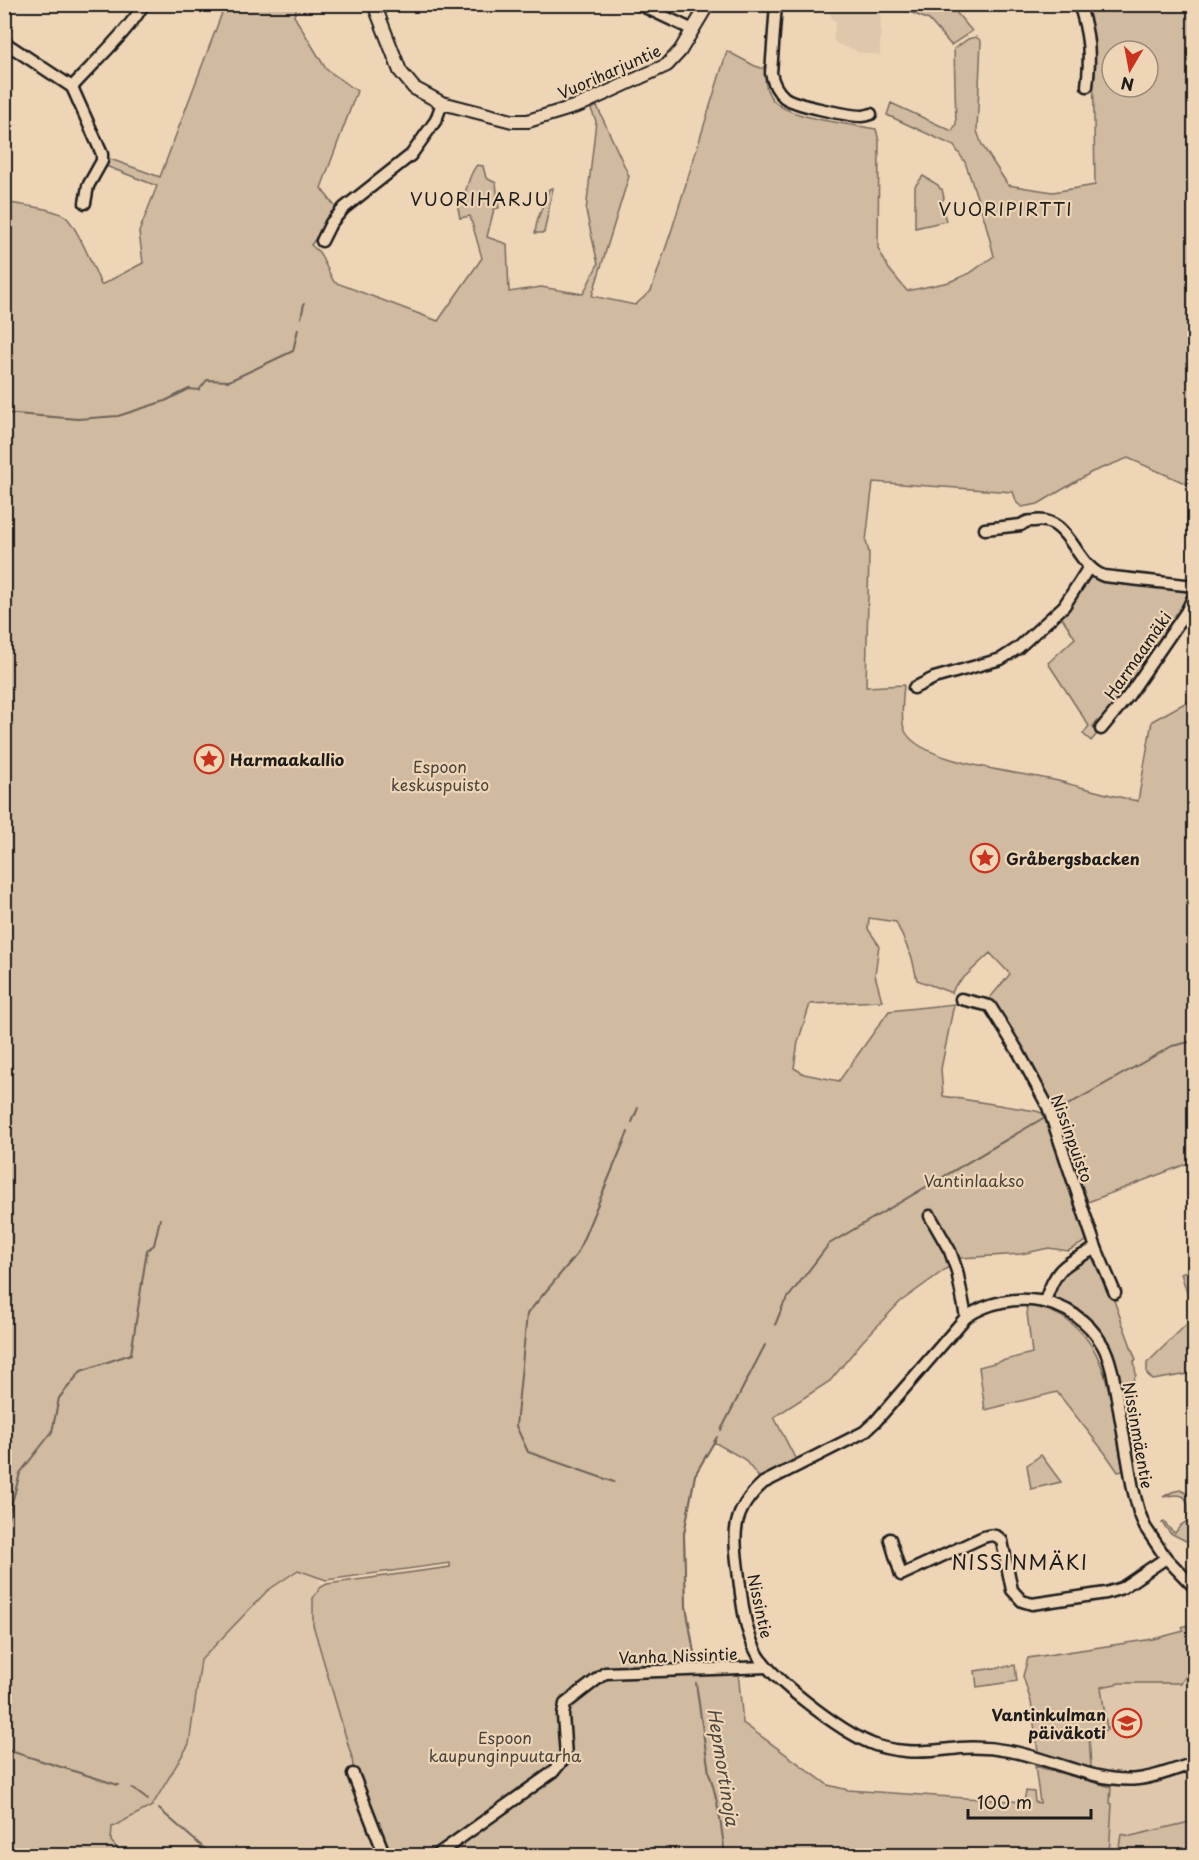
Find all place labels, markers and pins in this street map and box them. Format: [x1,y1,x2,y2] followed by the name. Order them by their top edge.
[193,743,225,775] place icon: Harmaakallio
[230,747,344,771] place label: Harmaakallio
[969,842,1001,874] place icon: Gråbergsbacken
[1006,846,1140,870] place label: Gråbergsbacken
[992,1702,1106,1744] place label: Vantinkulman päiväkoti
[1111,1707,1143,1739] school or university icon: Vantinkulman päiväkoti

